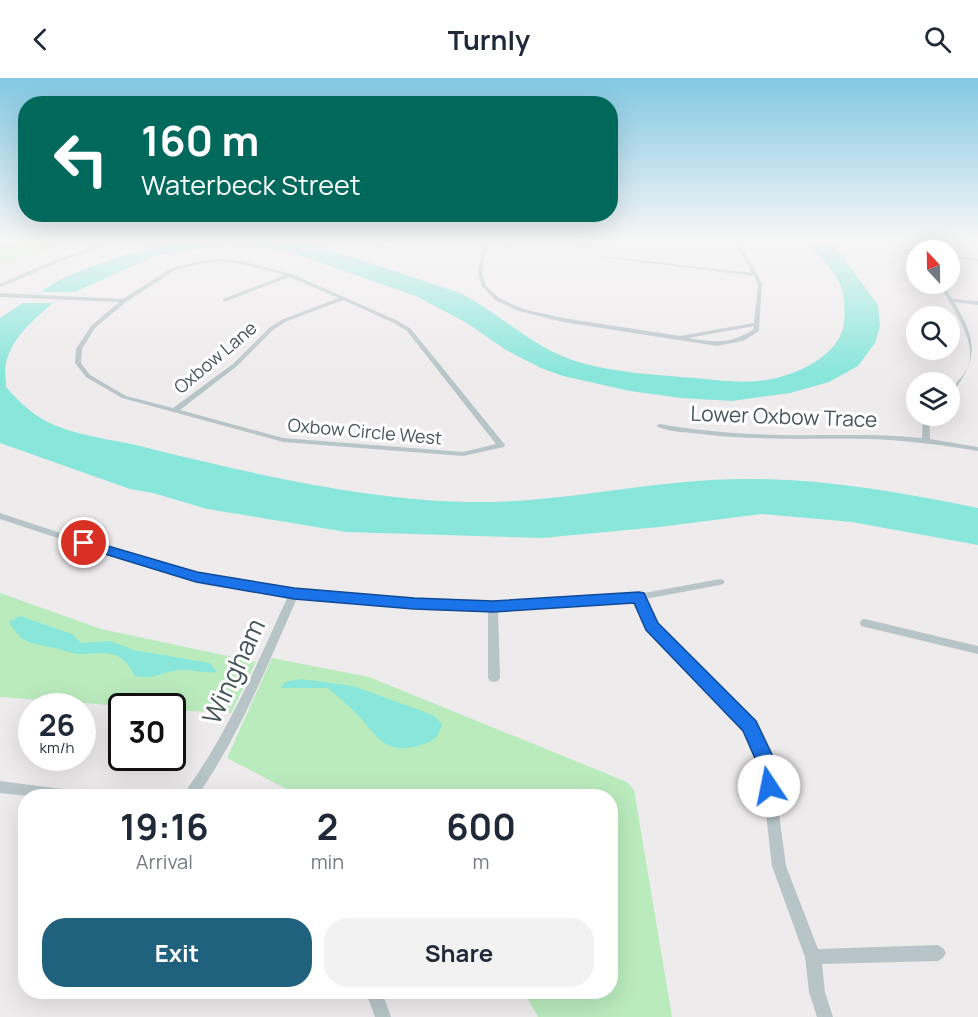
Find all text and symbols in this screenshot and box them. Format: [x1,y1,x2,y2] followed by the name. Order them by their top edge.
[448,21,530,58] text: Turnly
[24,23,57,56] icon: back
[921,23,954,56] icon: search
[141,111,259,169] text: 160 m
[42,120,120,198] icon: left
[141,166,361,203] text: Waterbeck Street
[906,240,960,294] north arrow
[906,240,960,426] map controls
[906,306,960,360] button: search
[169,315,261,399] street label: Oxbow Lane
[906,372,960,426] button: layers
[690,399,878,433] street label: Lower Oxbow Trace
[287,412,443,450] street label: Oxbow Circle West
[58,517,109,568] pin
[67,526,100,559] icon: arrive
[193,612,273,730] street label: Wingham
[108,693,186,771] speed limit sign: 30
[39,704,75,745] text: 26
[40,737,74,758] text: km/h
[737,754,801,818] position arrow
[120,802,209,851] text: 19:16
[317,802,338,851] text: 2
[446,802,516,851] text: 600
[136,848,193,875] text: Arrival
[311,848,344,875] text: min
[473,848,490,875] text: m
[42,918,312,987] button: Exit
[324,918,594,987] button: Share

